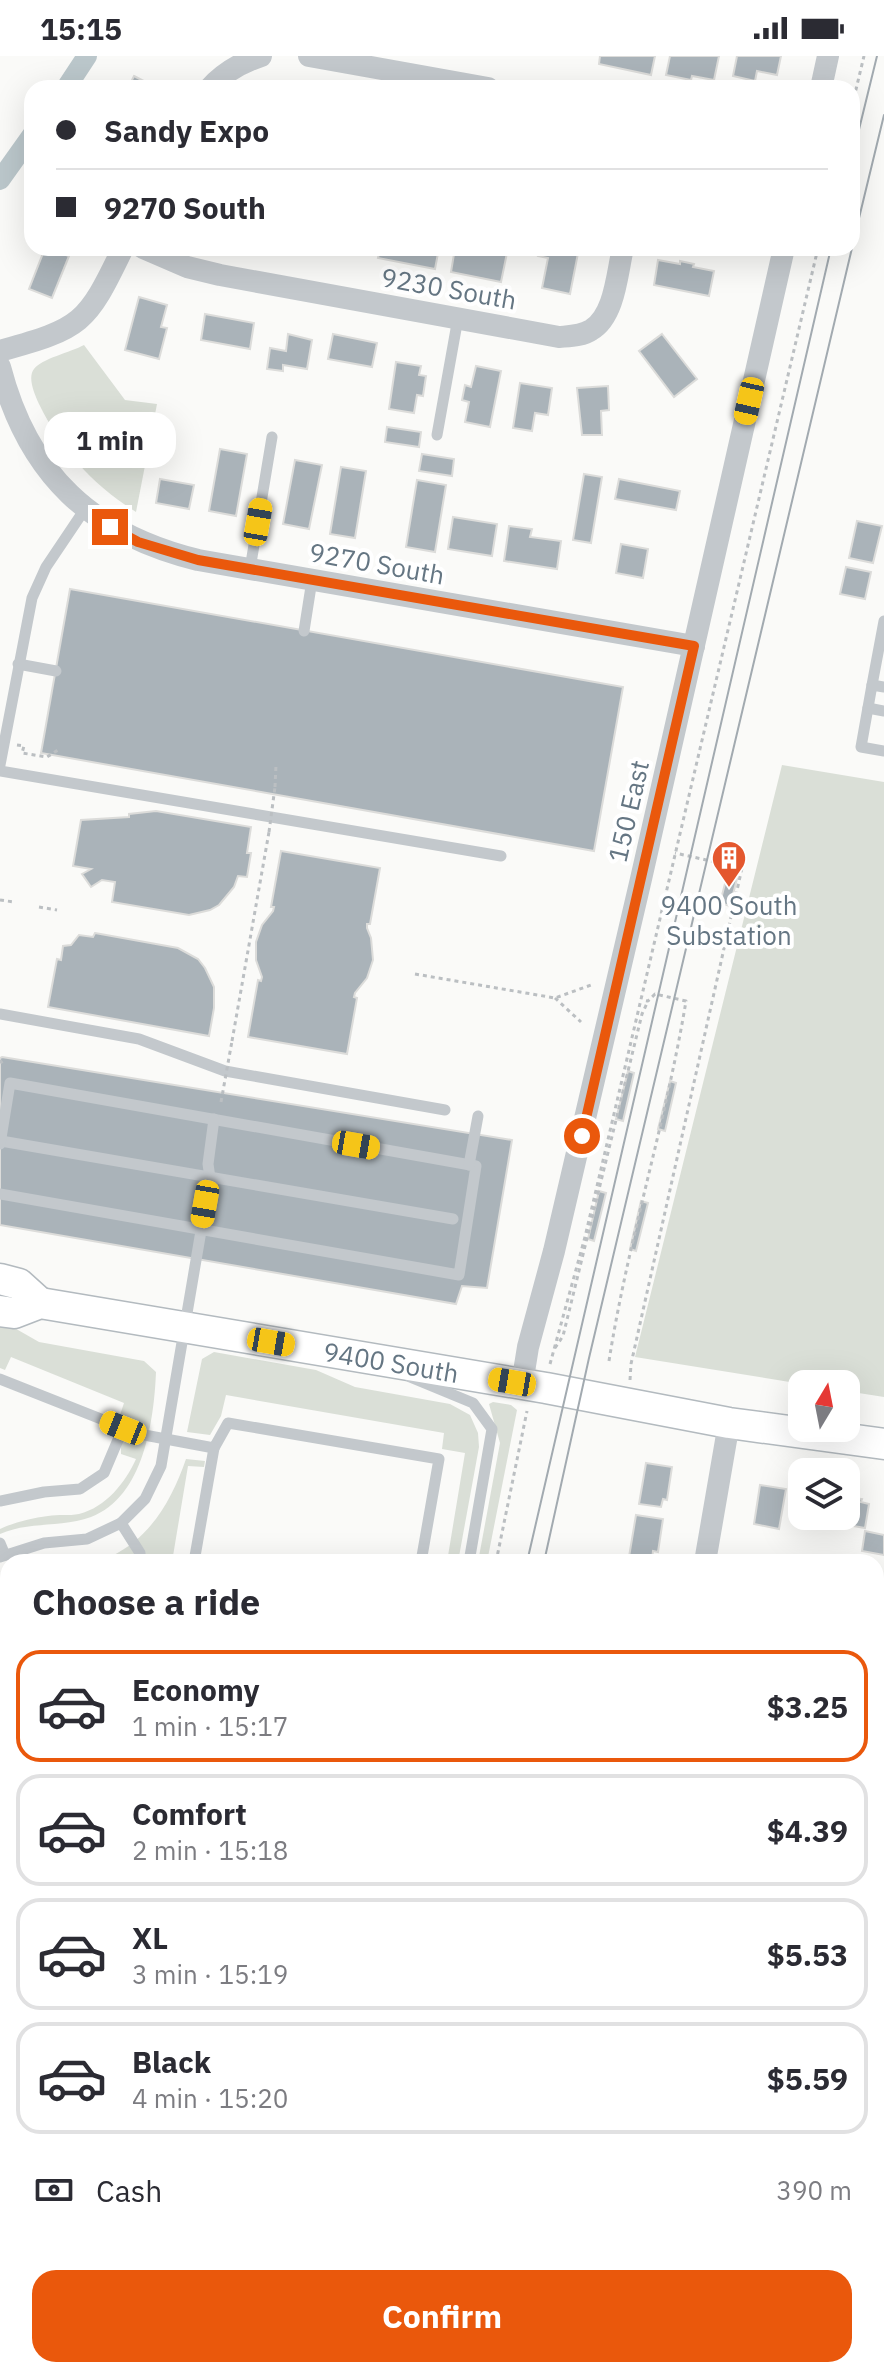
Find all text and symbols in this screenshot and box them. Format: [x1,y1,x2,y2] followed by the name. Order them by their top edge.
[40,9,122,48] text: 15:15
[104,111,269,150] text: Sandy Expo
[104,188,266,227] text: 9270 South
[379,259,519,317] street label: 9230 South
[732,375,766,427] car
[44,411,176,467] callout: 1 min
[76,423,144,457] text: 1 min
[242,496,274,548] car
[92,509,128,545] route end
[307,534,447,592] street label: 9270 South
[600,757,656,865] street label: 150 East
[710,839,748,889] building icon: 9400 South Substation
[661,888,797,952] place label: 9400 South Substation
[564,1118,600,1154] route start
[330,1129,382,1161] car
[189,1178,221,1230] car
[245,1326,297,1358] car
[321,1334,461,1390] street label: 9400 South
[486,1366,538,1398] car
[788,1370,860,1442] north arrow
[788,1370,860,1530] map controls
[96,1408,150,1448] car
[788,1458,860,1530] button: layers
[32,1578,260,1625] text: Choose a ride
[36,1670,108,1742] icon: car
[132,1670,260,1709] text: Economy
[767,1687,848,1726] text: $3.25
[132,1709,288,1743] text: 1 min · 15:17
[36,1794,108,1866] icon: car
[132,1794,247,1833] text: Comfort
[767,1811,848,1850] text: $4.39
[132,1833,288,1867] text: 2 min · 15:18
[36,1918,108,1990] icon: car
[132,1918,168,1957] text: XL
[767,1935,848,1974] text: $5.53
[132,1957,288,1991] text: 3 min · 15:19
[36,2042,108,2114] icon: car
[132,2042,211,2081] text: Black
[767,2059,848,2098] text: $5.59
[132,2081,288,2115] text: 4 min · 15:20
[32,2168,76,2212] icon: cash
[96,2171,162,2210] text: Cash
[776,2173,852,2207] text: 390 m
[32,2270,852,2362] button: Confirm

